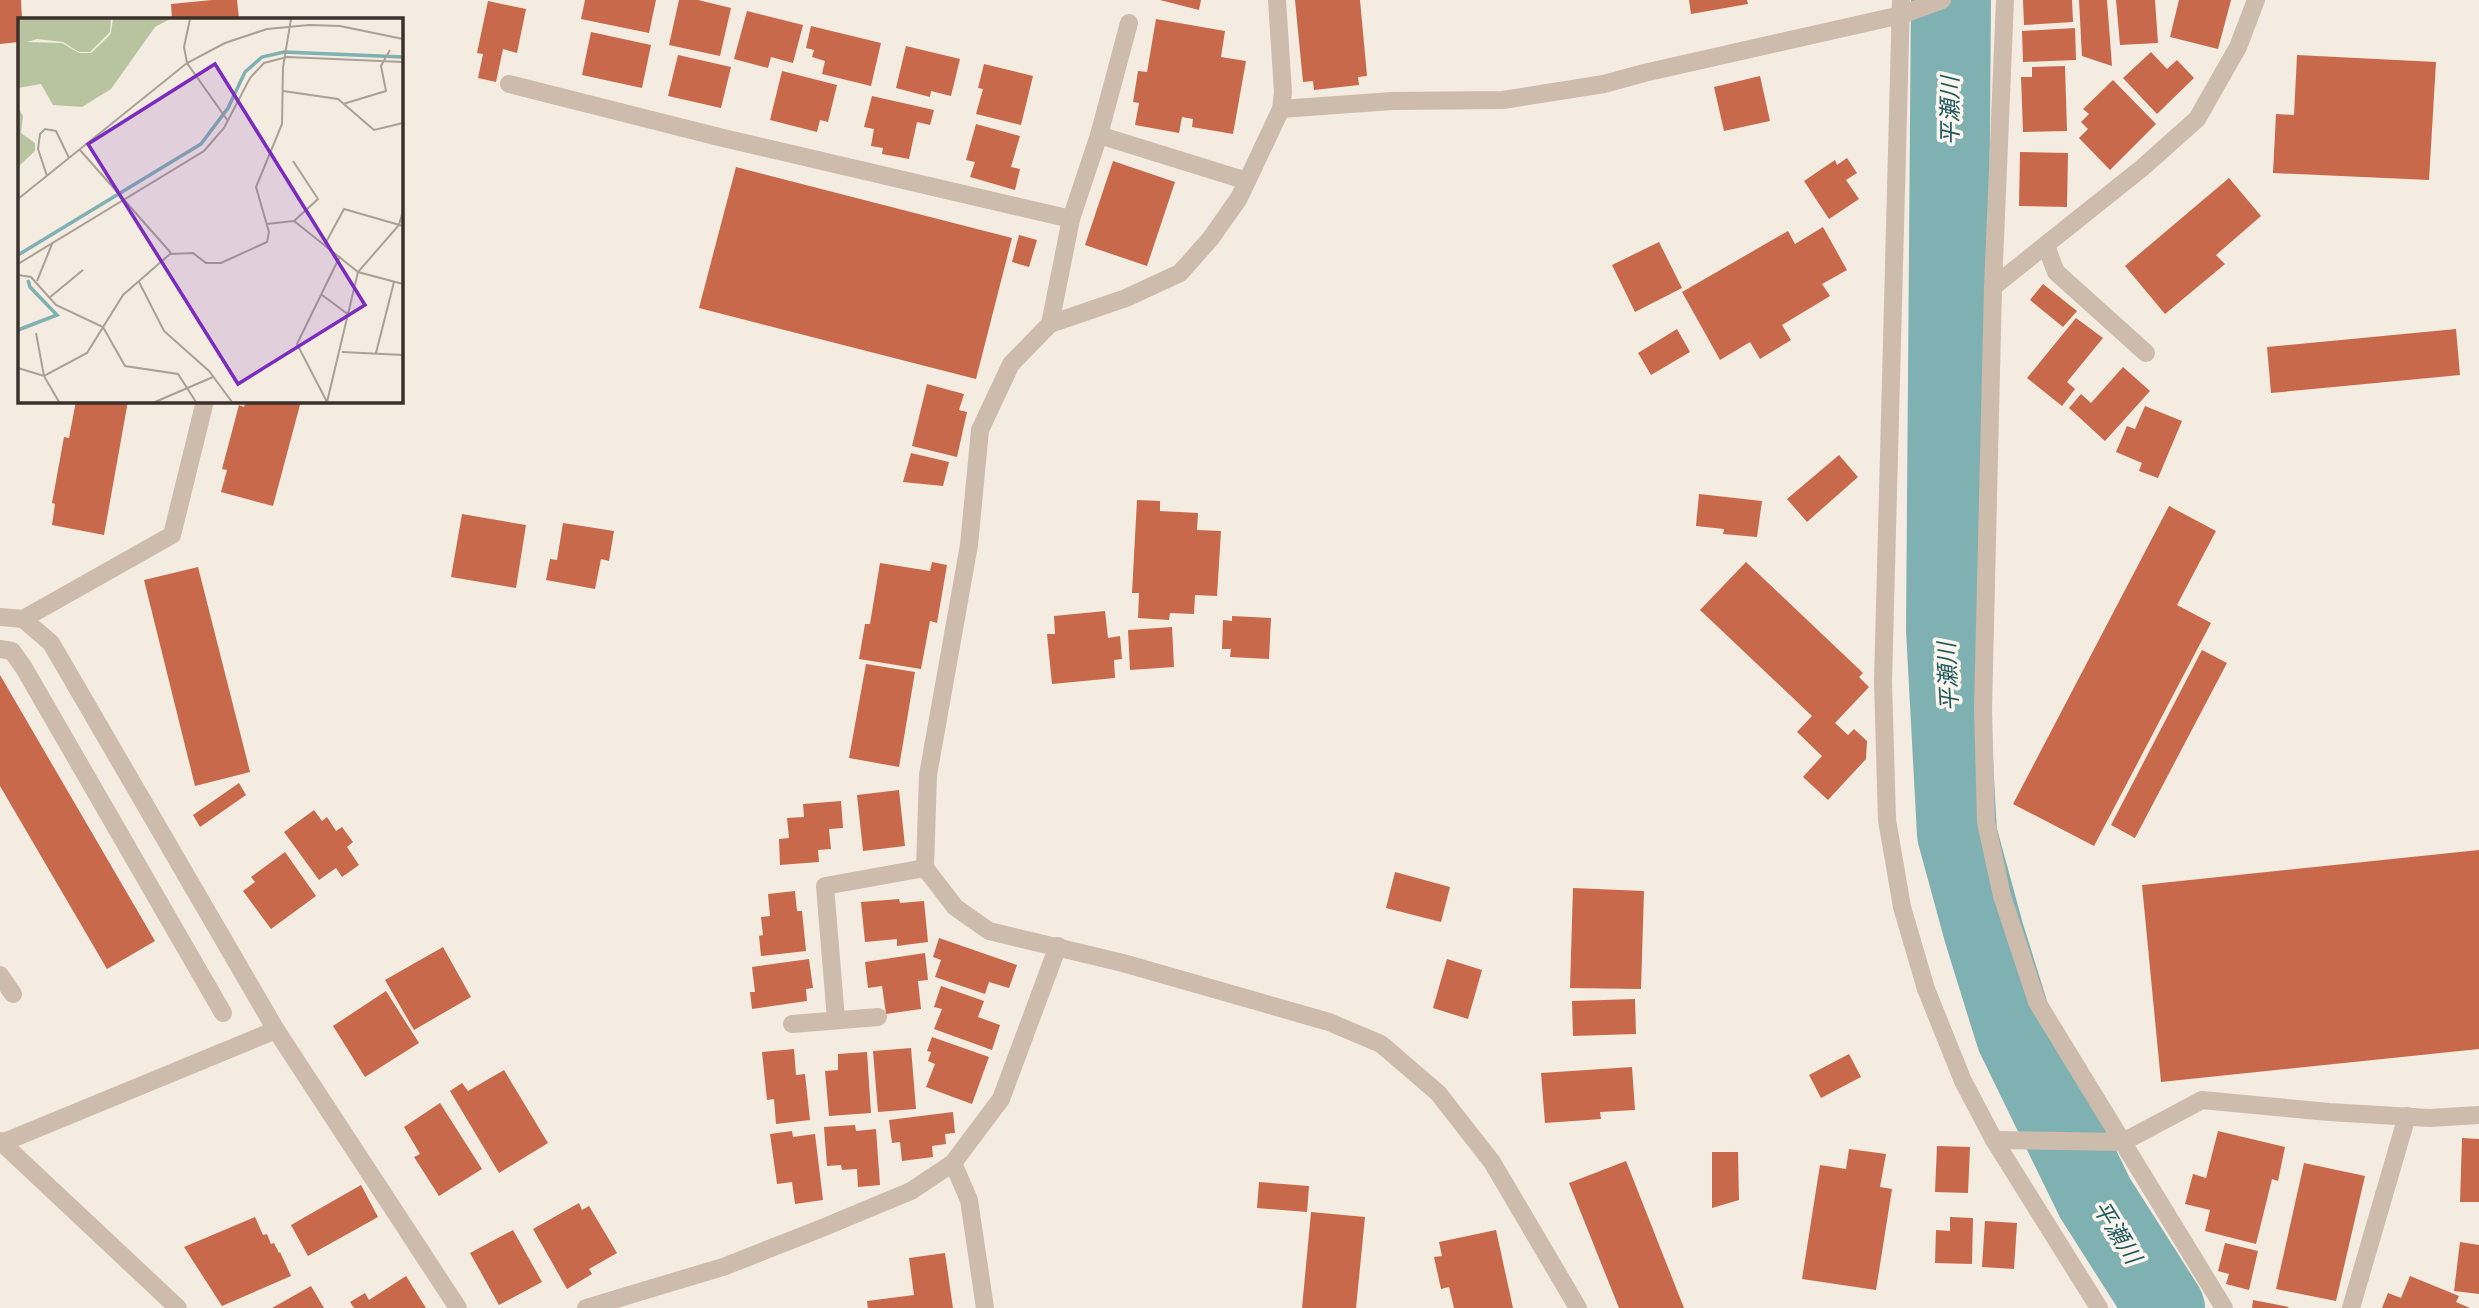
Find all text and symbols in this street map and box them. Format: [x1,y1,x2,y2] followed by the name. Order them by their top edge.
[18,18,402,402] inset map
[1936,74,1964,146] water label: 平瀬川
[1932,639,1964,712] water label: 平瀬川
[2087,1195,2149,1271] water label: 平瀬川

